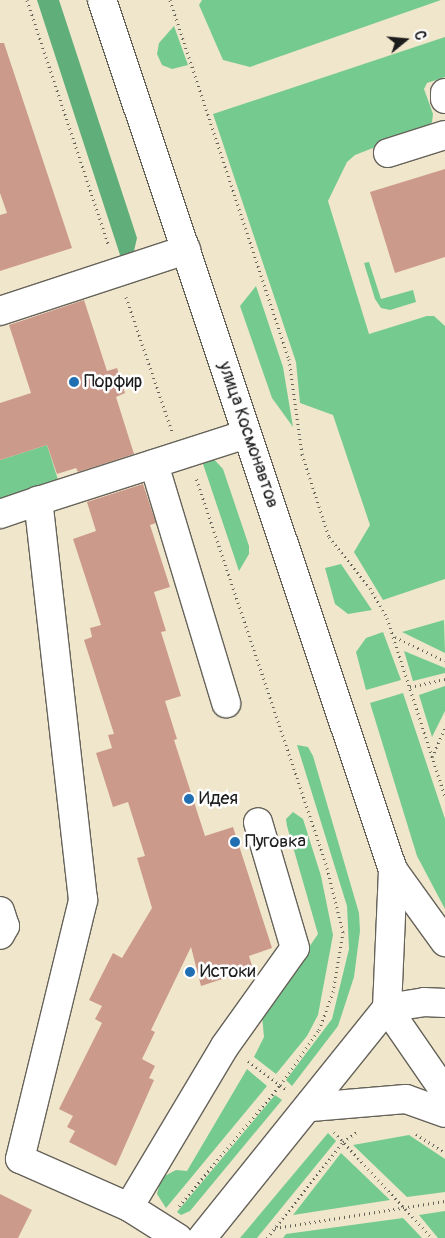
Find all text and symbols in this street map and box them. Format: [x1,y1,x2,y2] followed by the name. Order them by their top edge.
[380,15,430,65] north arrow
[410,29,429,42] text: С
[213,359,283,511] street label: улица Космонавтов
[84,371,142,393] place label: Порфир
[68,376,80,388] marker: Порфир
[199,788,238,810] place label: Идея
[183,793,195,805] marker: Идея
[245,831,306,853] place label: Пуговка
[229,836,241,848] marker: Пуговка
[200,961,256,983] place label: Истоки
[184,966,196,978] marker: Истоки

